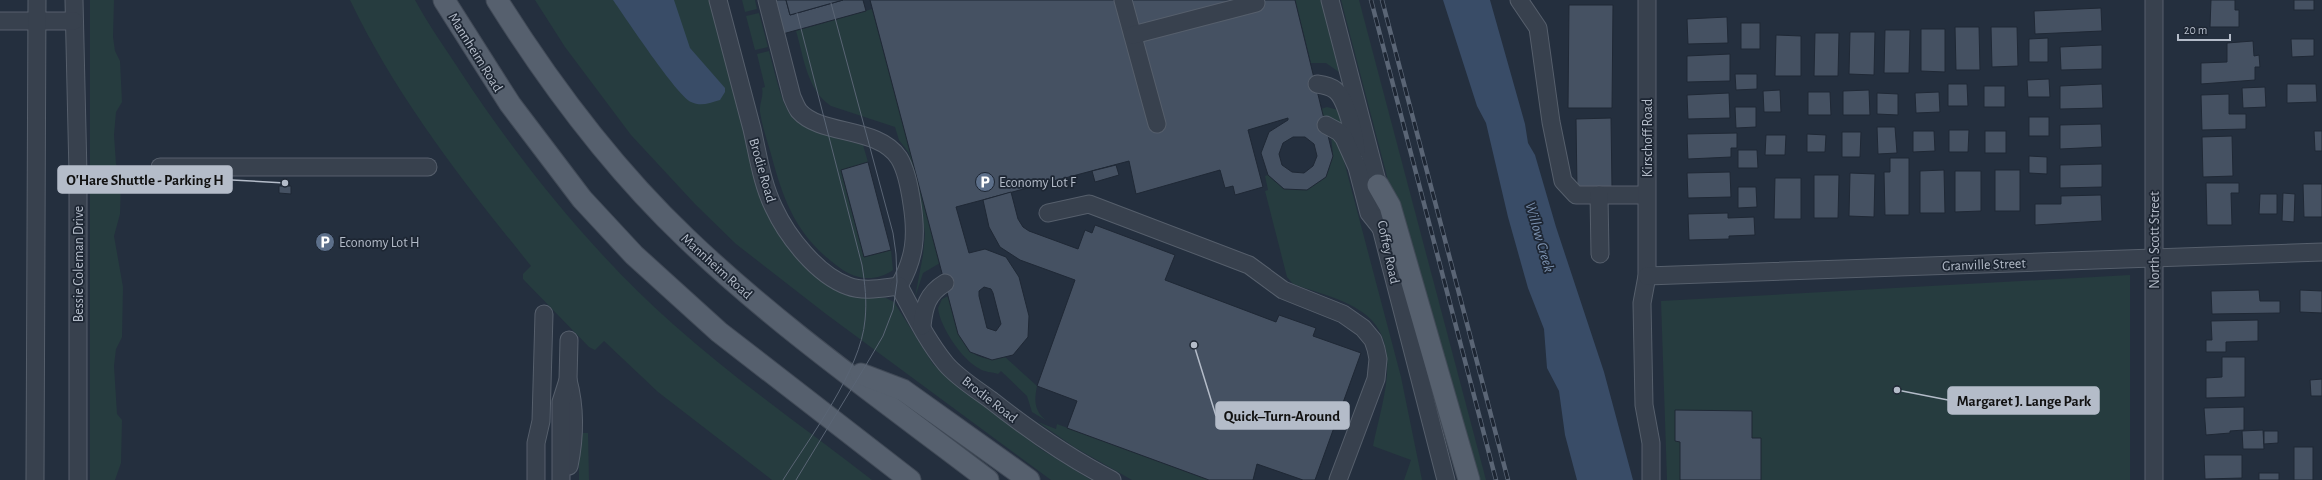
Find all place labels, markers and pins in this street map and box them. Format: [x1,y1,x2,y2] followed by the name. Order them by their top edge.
[58,166,232,193] callout: O'Hare Shuttle - Parking H
[974,171,996,193] parking icon: Economy Lot F
[999,176,1077,190] place label: Economy Lot F
[314,231,336,253] parking icon: Economy Lot H
[339,236,420,250] place label: Economy Lot H
[1948,387,2099,414] callout: Margaret J. Lange Park
[1216,402,1349,429] callout: Quick–Turn-Around

